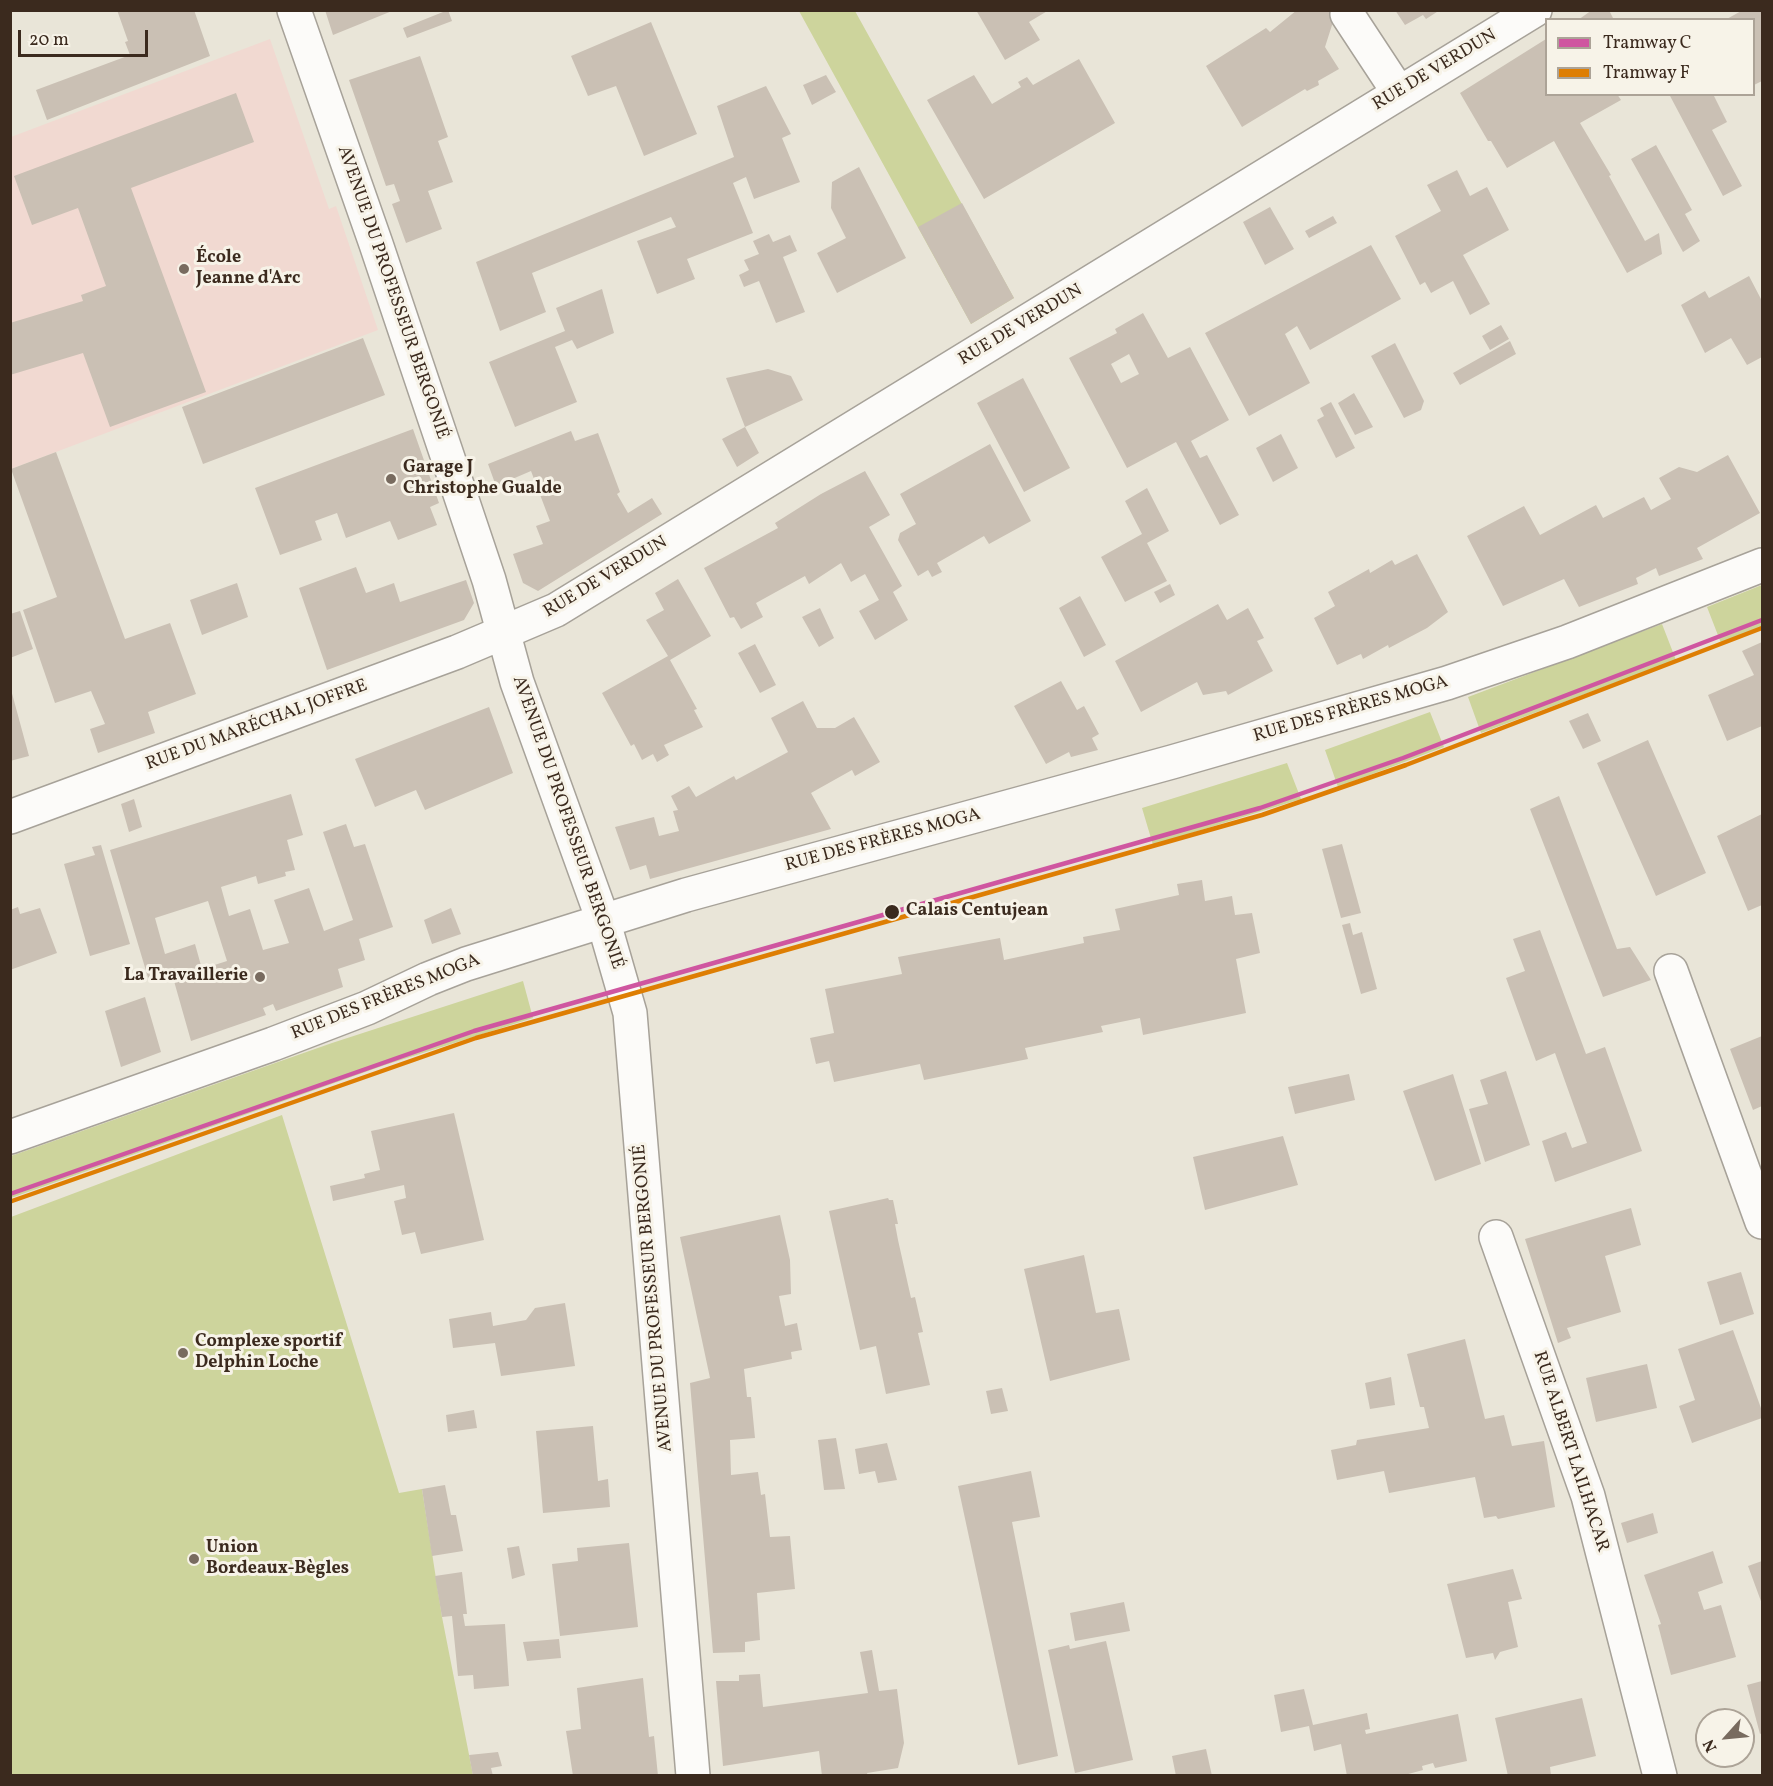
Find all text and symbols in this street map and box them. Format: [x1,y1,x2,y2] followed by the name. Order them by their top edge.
[21,18,152,56] scale bar
[1545,18,1755,96] legend
[1369,26,1501,116] street label: RUE DE VERDUN
[29,28,69,53] text: 20 m
[1603,31,1691,56] text: Tramway C
[1603,61,1690,86] text: Tramway F
[332,144,452,442] street label: AVENUE DU PROFESSEUR BERGONIÉ
[196,248,300,290] place label: École Jeanne d'Arc
[177,262,191,276] marker: École Jeanne d'Arc
[955,281,1087,371] street label: RUE DE VERDUN
[403,458,562,500] place label: Garage J Christophe Gualde
[384,472,398,486] marker: Garage J Christophe Gualde
[540,533,672,623] street label: RUE DE VERDUN
[1251,672,1451,748] street label: RUE DES FRÈRES MOGA
[507,674,627,972] street label: AVENUE DU PROFESSEUR BERGONIÉ
[143,676,371,776] street label: RUE DU MARÉCHAL JOFFRE
[783,804,983,878] street label: RUE DES FRÈRES MOGA
[906,901,1048,923] place label: Calais Centujean
[883,903,901,921] marker: Calais Centujean
[289,950,483,1046] street label: RUE DES FRÈRES MOGA
[124,966,248,988] place label: La Travaillerie
[253,970,267,984] marker: La Travaillerie
[630,1143,678,1453] street label: AVENUE DU PROFESSEUR BERGONIÉ
[195,1332,342,1374] place label: Complexe sportif Delphin Loche
[176,1346,190,1360] marker: Complexe sportif Delphin Loche
[1527,1349,1613,1555] street label: RUE ALBERT LAILHACAR
[206,1538,349,1580] place label: Union Bordeaux-Bègles
[187,1552,201,1566] marker: Union Bordeaux-Bègles
[1695,1708,1755,1768] north arrow
[1698,1735,1723,1755] text: N

